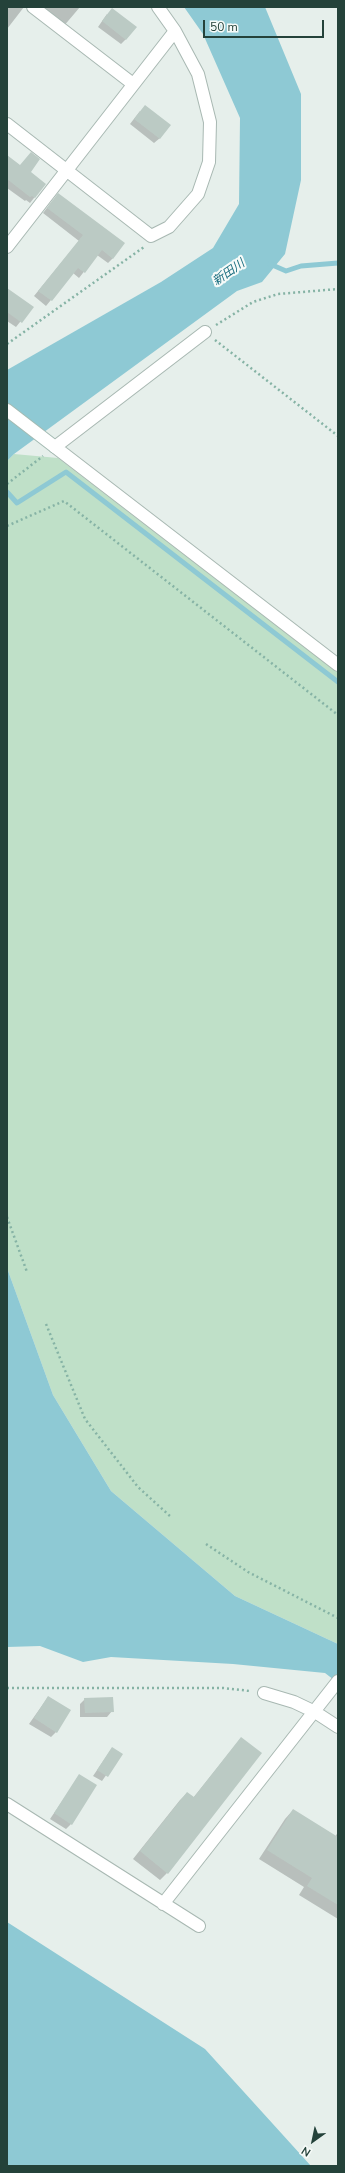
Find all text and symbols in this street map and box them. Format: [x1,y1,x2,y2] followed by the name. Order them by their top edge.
[205,12,326,38] scale bar
[210,19,238,35] text: 50 m
[210,257,248,289] water label: 新田川
[293,2121,333,2161] north arrow
[299,2143,314,2160] text: N

